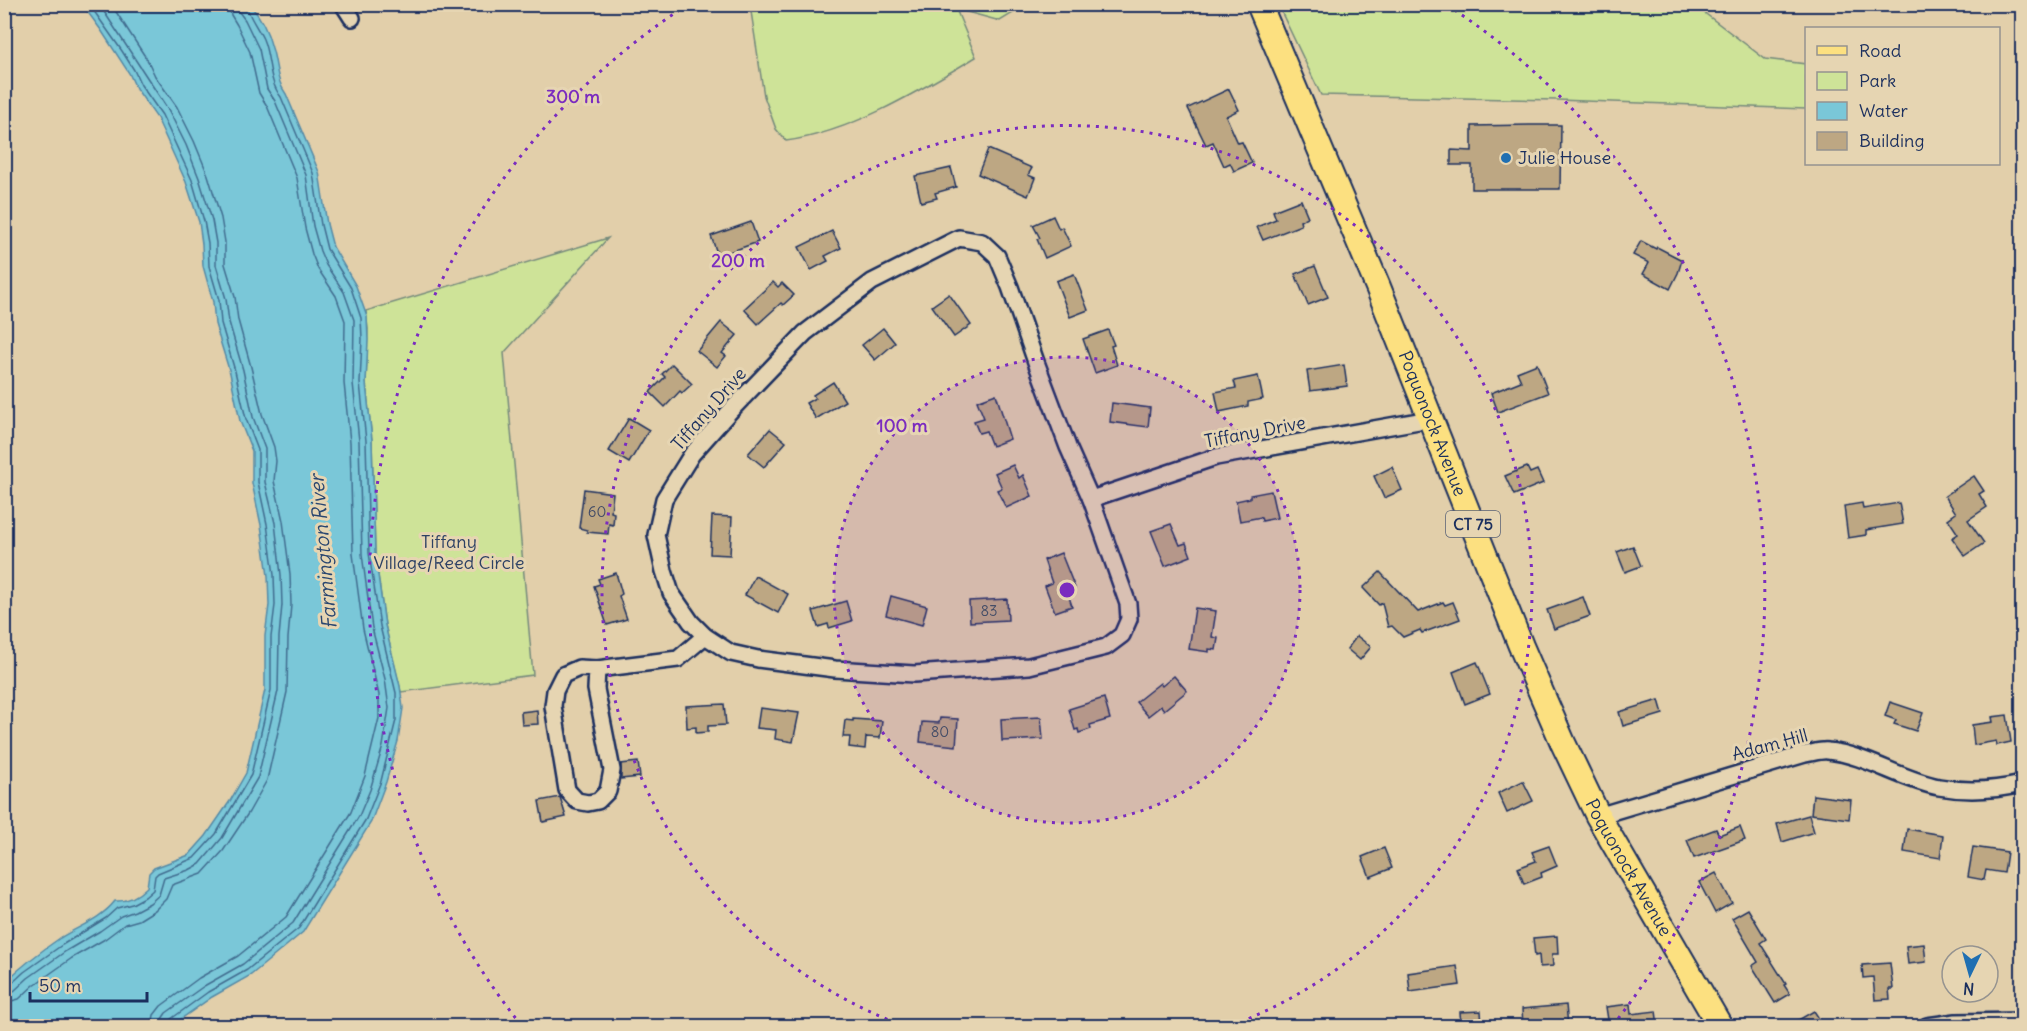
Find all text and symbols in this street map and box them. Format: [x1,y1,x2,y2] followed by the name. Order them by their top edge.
[1805,27,2000,165] legend
[1859,39,1902,62] text: Road
[1859,69,1896,92] text: Park
[546,85,600,108] text: 300 m
[1859,99,1909,122] text: Water
[1859,129,1924,152] text: Building
[1518,146,1611,169] place label: Julie House
[1499,151,1513,165] marker: Julie House
[711,249,765,272] text: 200 m
[1394,347,1472,499] street label: Poquonock Avenue
[666,362,751,455] street label: Tiffany Drive
[1202,410,1307,453] street label: Tiffany Drive
[877,414,928,437] text: 100 m
[303,471,342,630] water label: Farmington River
[588,502,606,521] house number: 60
[1446,511,1500,537] road number: CT 75
[373,530,525,574] park label: Tiffany Village/Reed Circle
[1057,580,1077,600] centre of rings
[980,601,998,620] house number: 83
[931,722,949,741] house number: 80
[1729,723,1810,766] street label: Adam Hill
[1581,795,1677,940] street label: Poquonock Avenue
[1940,944,2000,1004] north arrow
[30,965,147,1003] scale bar
[39,974,81,997] text: 50 m
[1962,978,1975,999] text: N

